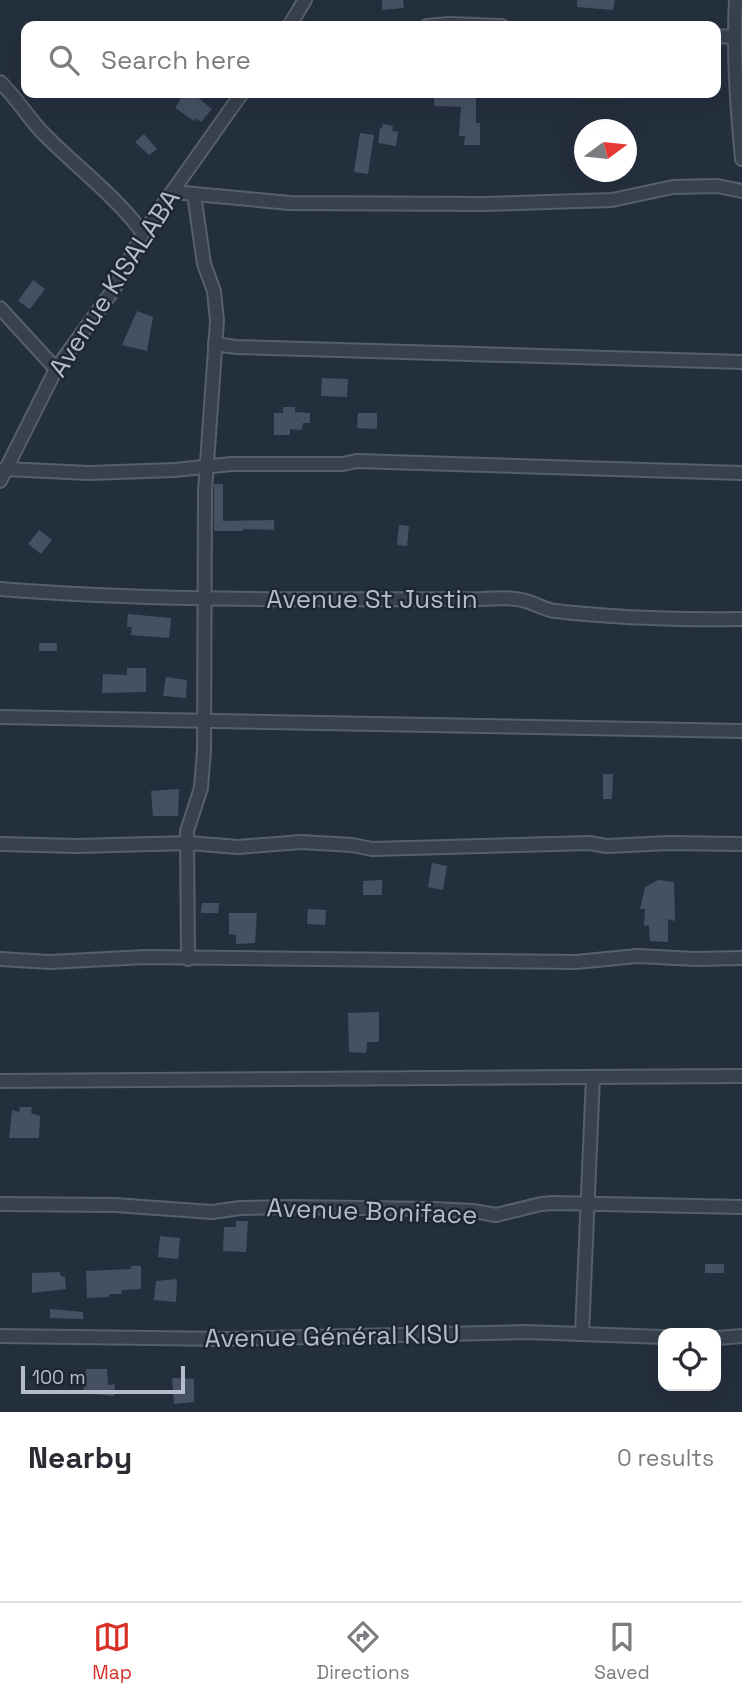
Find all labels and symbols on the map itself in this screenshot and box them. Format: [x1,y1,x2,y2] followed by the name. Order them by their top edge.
[574,119,637,182] north arrow
[41,183,187,383] street label: Avenue KISALABA
[266,582,478,616] street label: Avenue St Justin
[266,1190,478,1232] street label: Avenue Boniface
[204,1317,460,1355] street label: Avenue Général KISU
[21,1363,186,1395] scale bar

